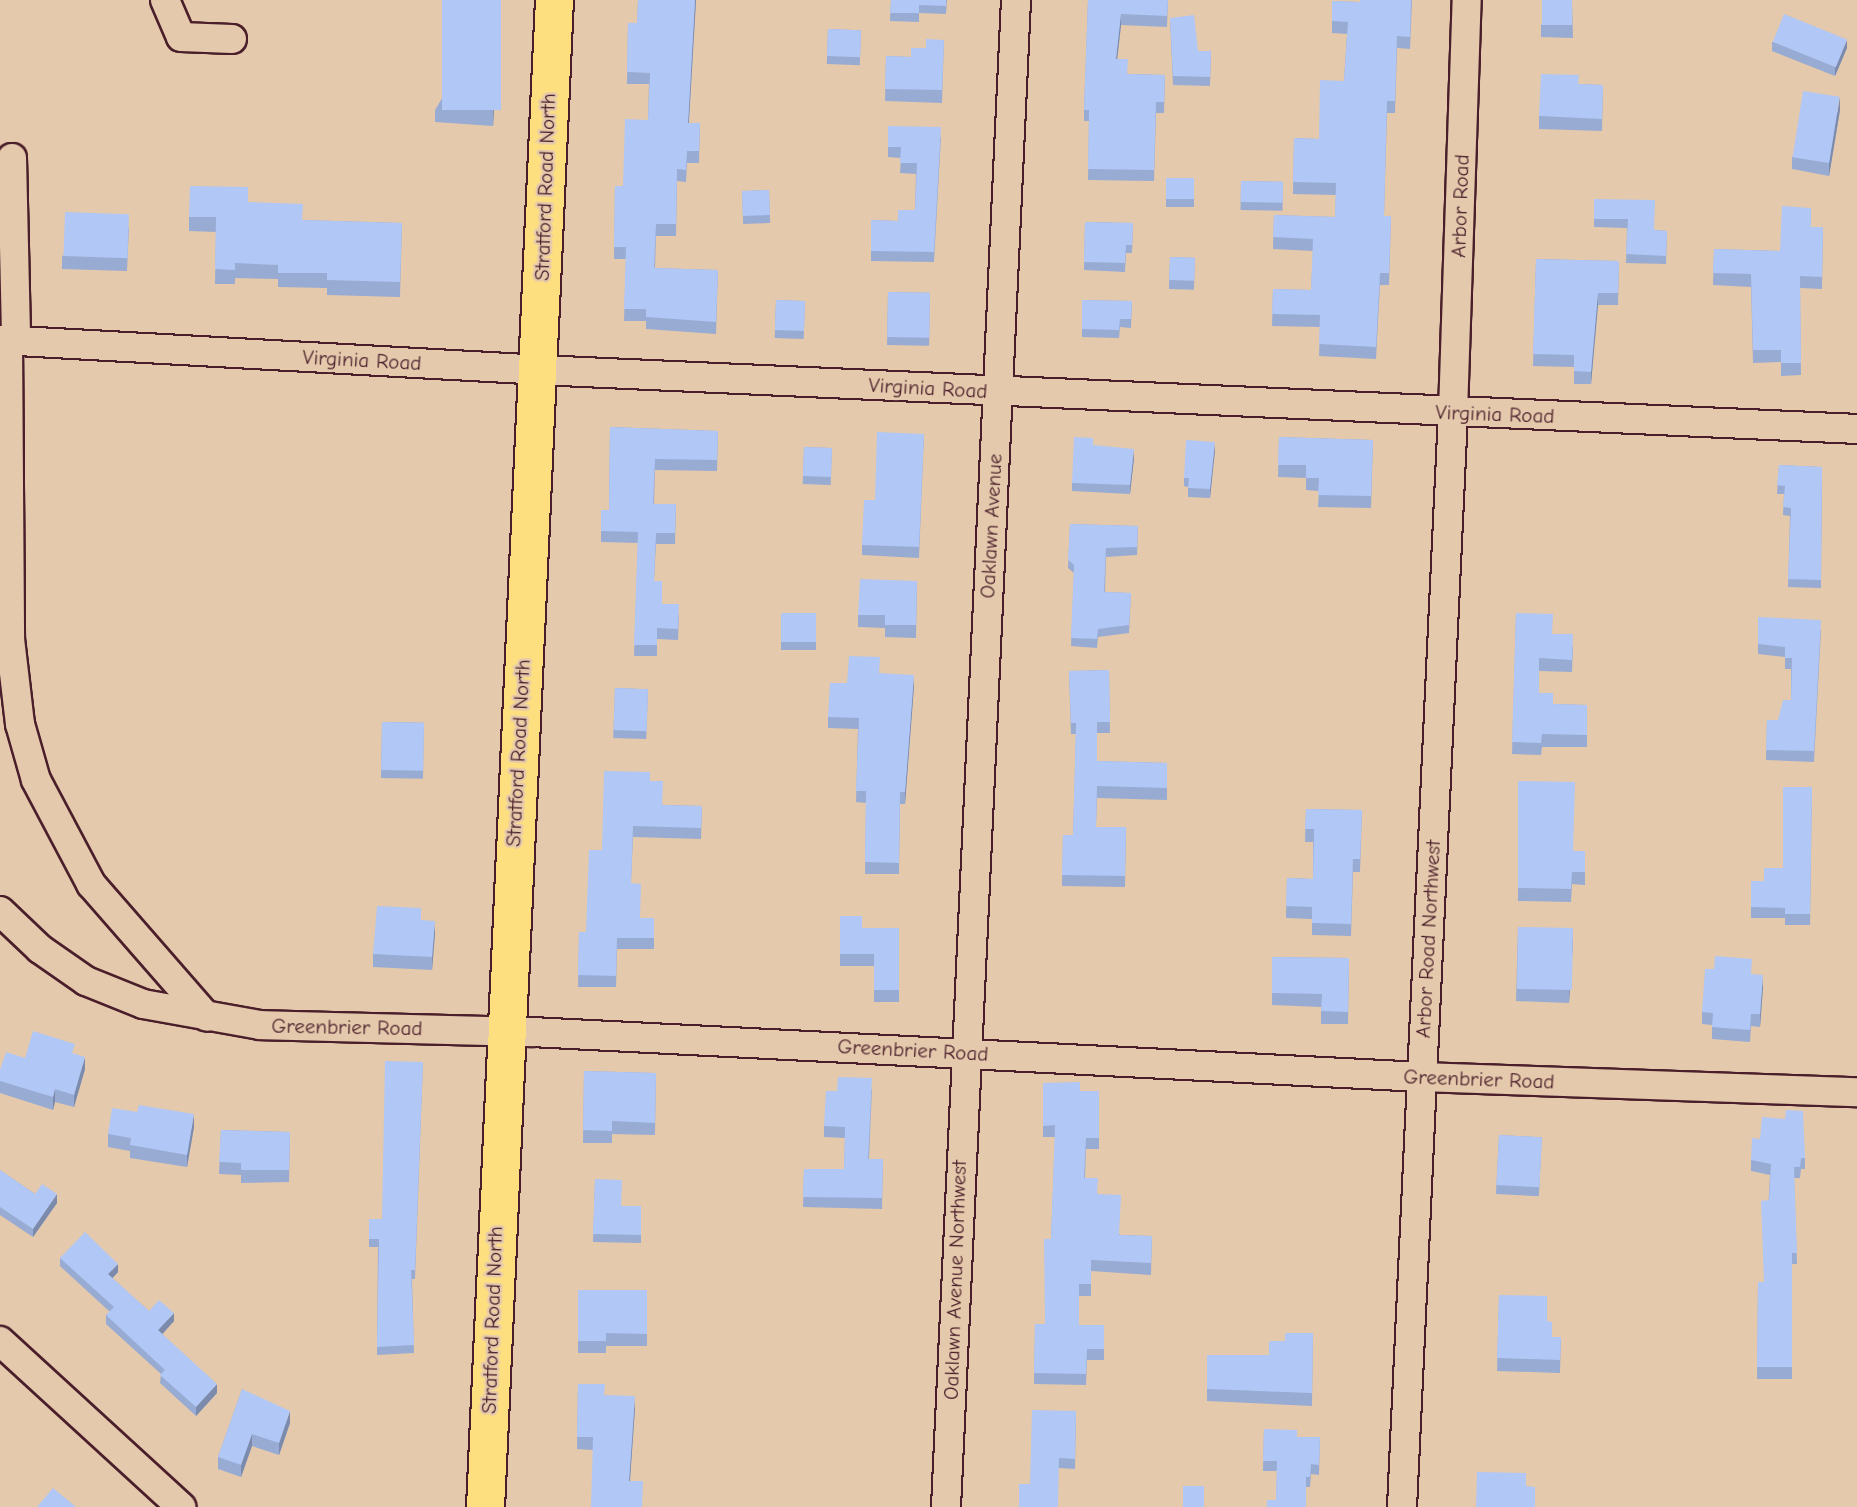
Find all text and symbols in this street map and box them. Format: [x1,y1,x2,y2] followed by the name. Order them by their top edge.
[529,93,561,281] street label: Stratford Road North
[1446,154,1474,258] street label: Arbor Road
[302,344,422,376] street label: Virginia Road
[868,372,988,404] street label: Virginia Road
[1435,399,1555,429] street label: Virginia Road
[975,453,1007,599] street label: Oaklawn Avenue
[501,659,535,847] street label: Stratford Road North
[1410,839,1446,1039] street label: Arbor Road Northwest
[271,1013,423,1041] street label: Greenbrier Road
[837,1033,989,1067] street label: Greenbrier Road
[1403,1064,1555,1094] street label: Greenbrier Road
[938,1160,972,1400] street label: Oaklawn Avenue Northwest
[476,1226,508,1414] street label: Stratford Road North

